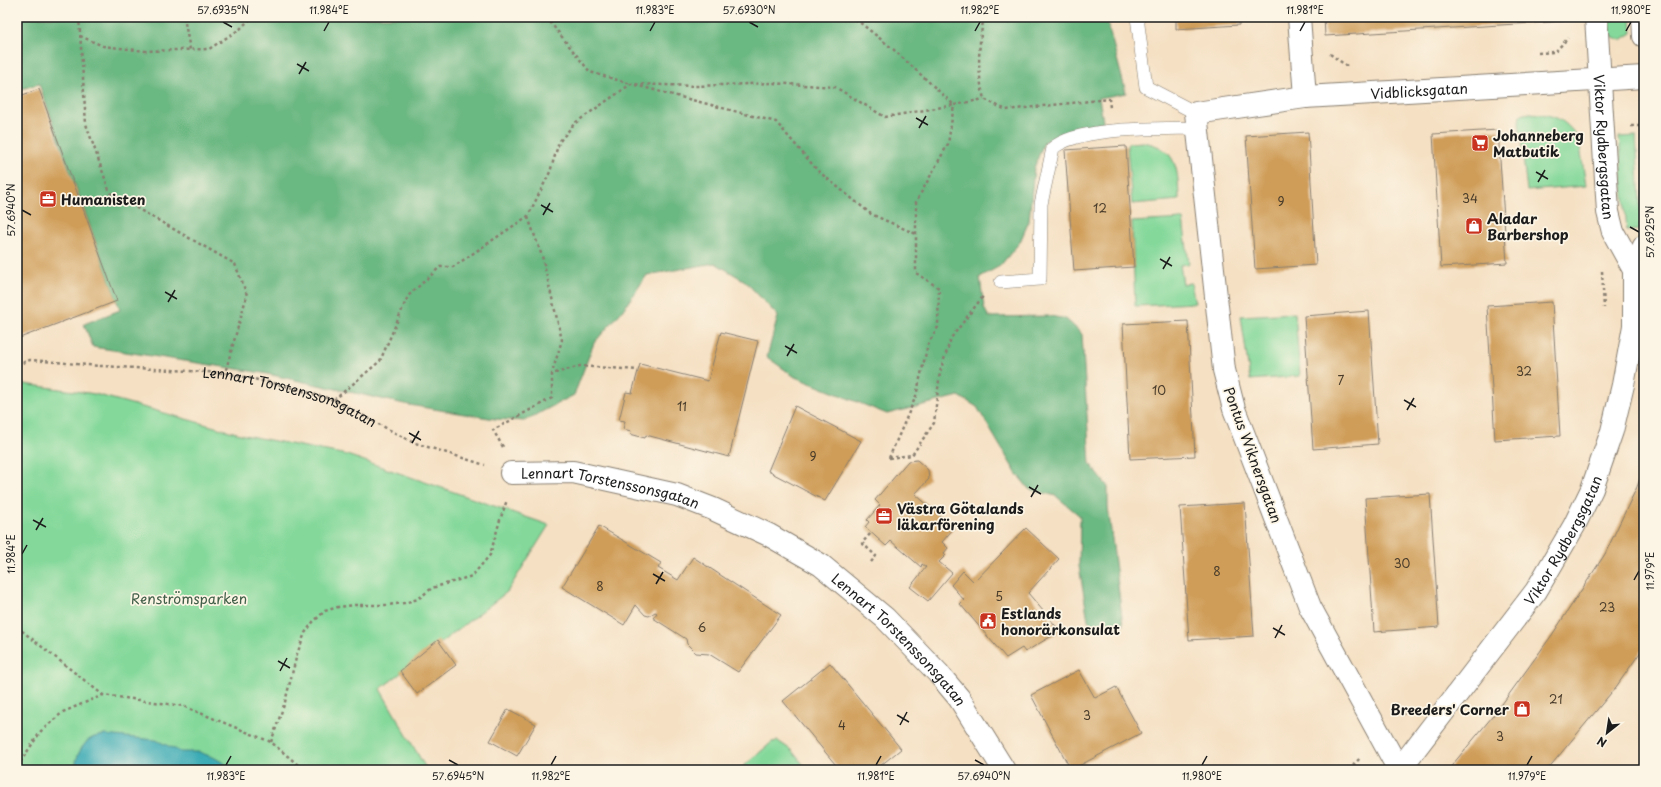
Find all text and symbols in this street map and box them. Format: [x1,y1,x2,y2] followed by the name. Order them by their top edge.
[197,2,249,17] text: 57.6935°N
[309,2,349,17] text: 11.984°E
[635,2,675,17] text: 11.983°E
[723,2,776,17] text: 57.6930°N
[961,2,999,17] text: 11.982°E
[1286,2,1324,17] text: 11.981°E
[1611,2,1651,17] text: 11.980°E
[1589,74,1620,222] street label: Viktor Rydbergsgatan
[1370,77,1468,104] street label: Vidblicksgatan
[1493,125,1584,162] place label: Johanneberg Matbutik
[1470,133,1490,153] supermarket icon: Johanneberg Matbutik
[3,183,18,237] text: 57.6940°N
[38,189,58,209] office icon: Humanisten
[61,189,145,210] place label: Humanisten
[1462,189,1478,207] house number: 34
[1277,192,1285,210] house number: 9
[1093,199,1107,217] house number: 12
[1642,205,1657,258] text: 57.6925°N
[1487,208,1569,245] place label: Aladar Barbershop
[1464,216,1484,236] shop icon: Aladar Barbershop
[202,361,381,432] street label: Lennart Torstenssonsgatan
[1516,362,1532,380] house number: 32
[1338,371,1345,389] house number: 7
[1152,381,1166,399] house number: 10
[1219,384,1287,526] street label: Pontus Wiknersgatan
[677,397,687,415] house number: 11
[809,447,817,465] house number: 9
[521,461,703,513] street label: Lennart Torstenssonsgatan
[1519,473,1606,609] street label: Viktor Rydbergsgatan
[897,498,1024,535] place label: Västra Götalands läkarförening
[874,506,894,526] office icon: Västra Götalands läkarförening
[3,534,18,574] text: 11.984°E
[1642,552,1657,590] text: 11.979°E
[1394,554,1411,572] house number: 30
[1213,562,1221,580] house number: 8
[827,568,972,710] street label: Lennart Torstenssonsgatan
[596,577,604,595] house number: 8
[995,587,1003,605] house number: 5
[131,588,247,609] park label: Renströmsparken
[1599,598,1615,616] house number: 23
[1001,603,1120,640] place label: Estlands honorärkonsulat
[978,611,998,631] public building icon: Estlands honorärkonsulat
[698,618,706,636] house number: 6
[1549,690,1563,708] house number: 21
[1391,699,1510,720] place label: Breeders' Corner
[1512,699,1532,719] shop icon: Breeders' Corner
[1083,706,1091,724] house number: 3
[1587,713,1627,753] north arrow
[838,716,846,734] house number: 4
[1496,727,1504,745] house number: 3
[1593,732,1610,752] text: N
[206,768,246,783] text: 11.983°E
[432,768,484,783] text: 57.6945°N
[532,768,570,783] text: 11.982°E
[857,768,895,783] text: 11.981°E
[957,768,1011,783] text: 57.6940°N
[1182,768,1222,783] text: 11.980°E
[1508,768,1546,783] text: 11.979°E

